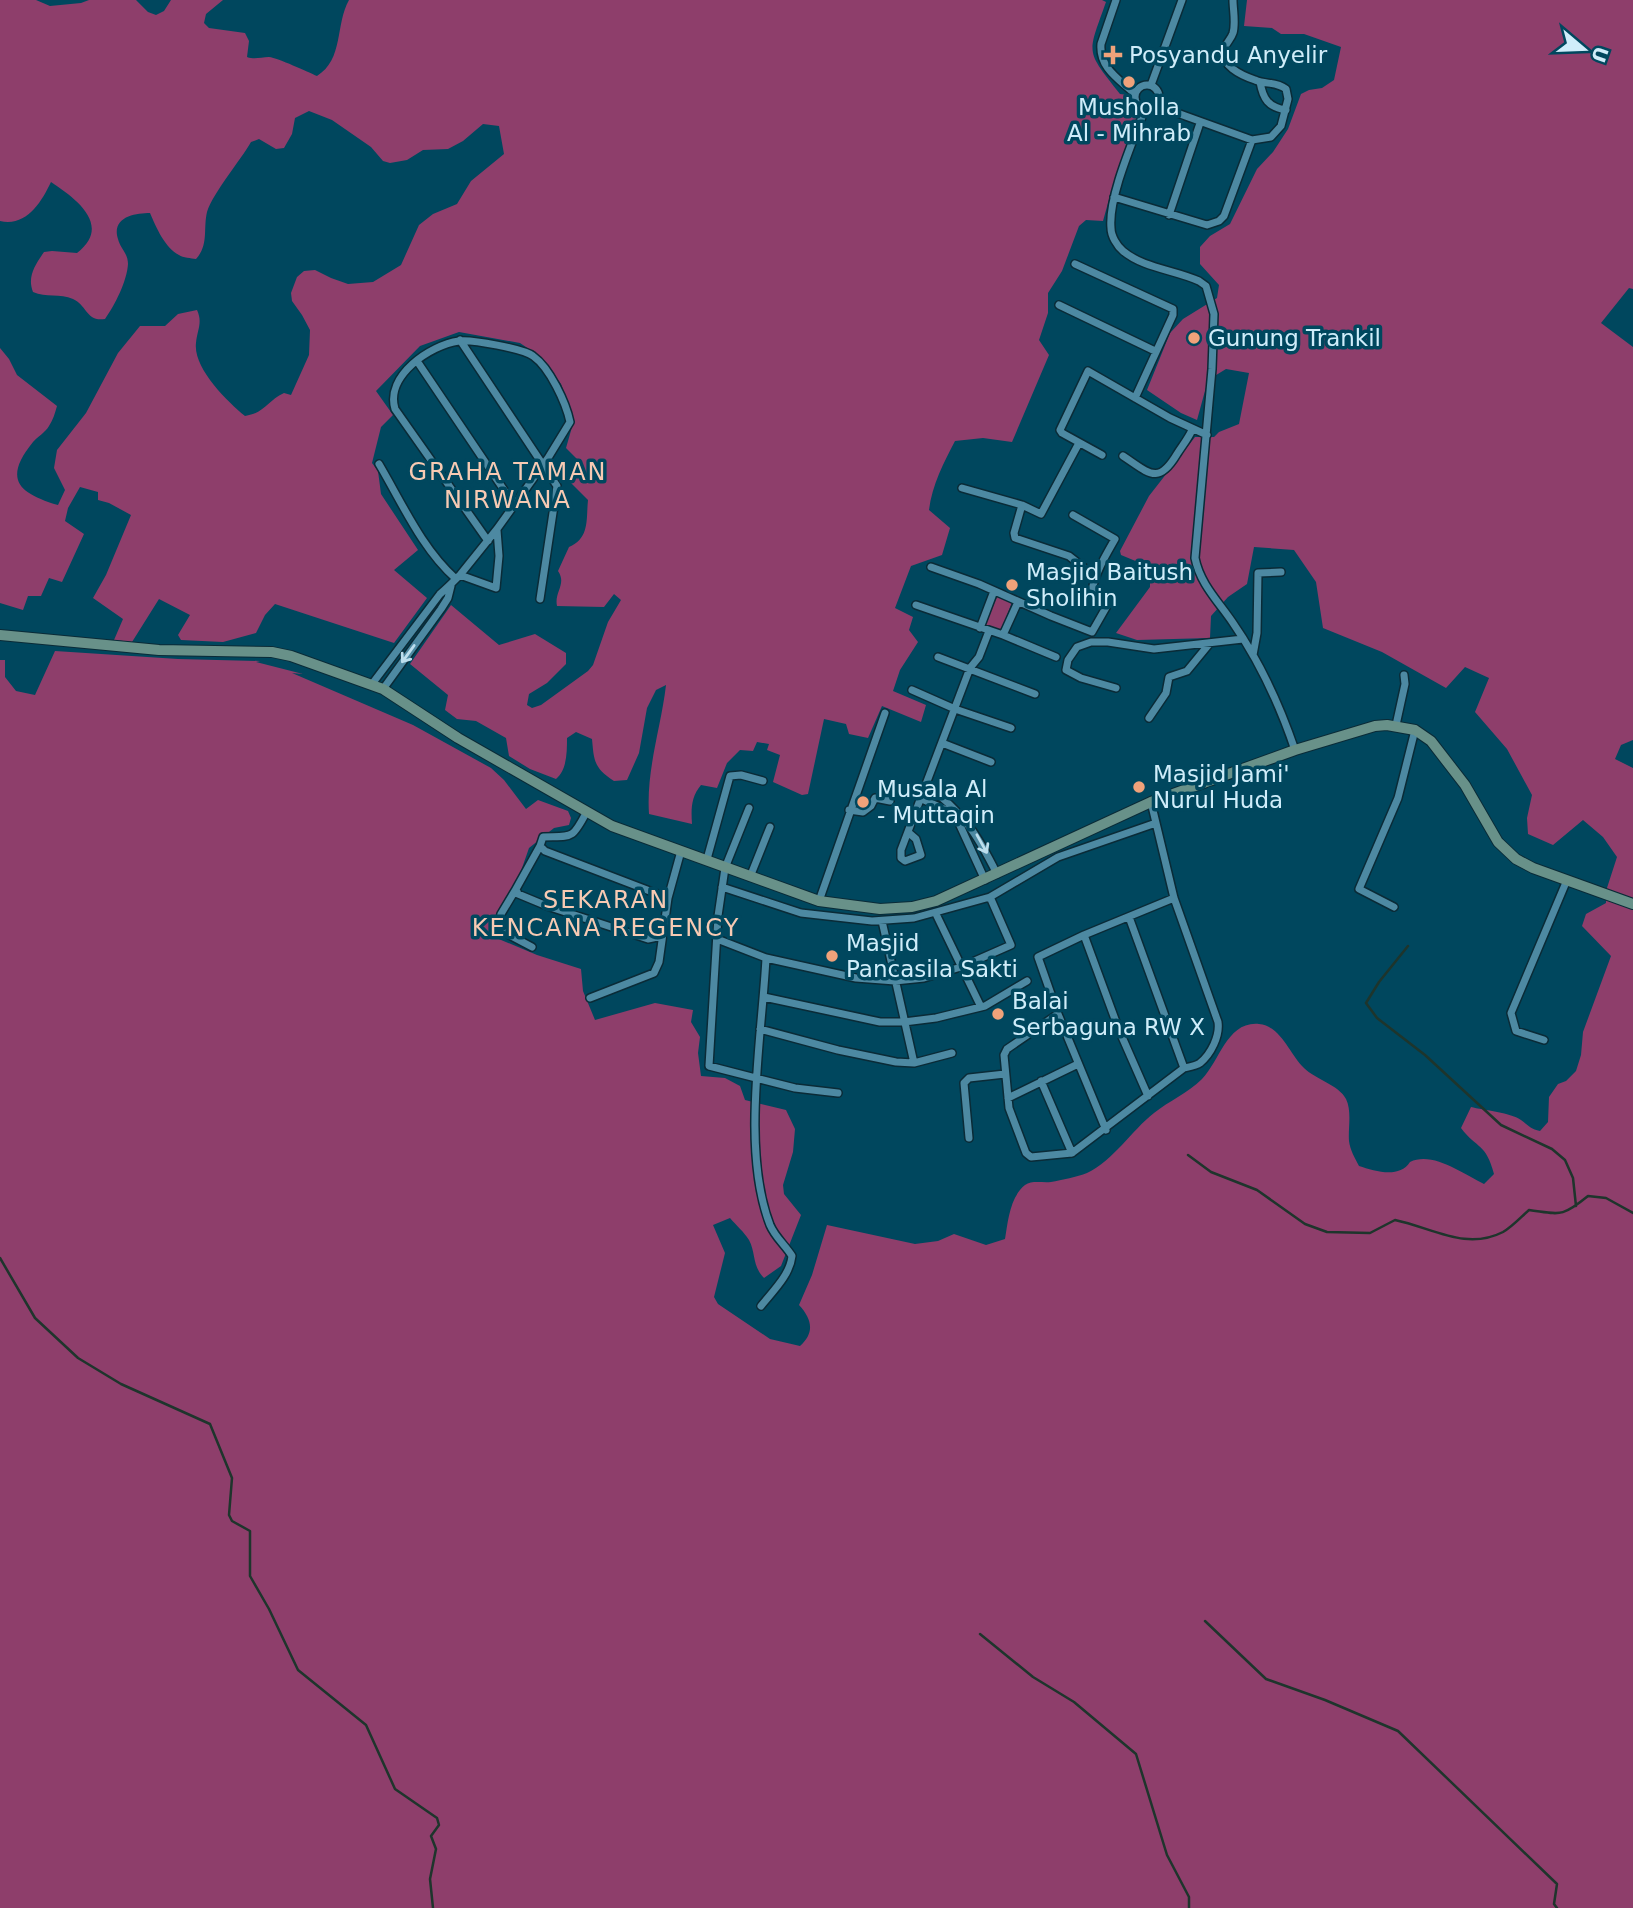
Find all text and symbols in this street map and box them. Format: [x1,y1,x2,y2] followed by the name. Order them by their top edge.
[1549,14,1619,84] north arrow
[1129,42,1328,68] place label: Posyandu Anyelir
[1587,44,1613,65] text: U
[1103,45,1123,65] marker: Posyandu Anyelir
[1121,74,1137,90] marker: Musholla Al - Mihrab
[1067,94,1191,146] place label: Musholla Al - Mihrab
[1208,325,1381,351] place label: Gunung Trankil
[1186,330,1202,346] marker: Gunung Trankil
[408,458,608,514] district label: GRAHA TAMAN NIRWANA
[1026,559,1193,611] place label: Masjid Baitush Sholihin
[1004,577,1020,593] marker: Masjid Baitush Sholihin
[401,644,415,663] one-way arrow
[1153,761,1290,813] place label: Masjid Jami' Nurul Huda
[877,776,995,828] place label: Musala Al - Muttaqin
[1131,779,1147,795] marker: Masjid Jami' Nurul Huda
[855,794,871,810] marker: Musala Al - Muttaqin
[975,834,989,854] one-way arrow
[472,886,740,942] district label: SEKARAN KENCANA REGENCY
[846,930,1018,982] place label: Masjid Pancasila Sakti
[824,948,840,964] marker: Masjid Pancasila Sakti
[1012,988,1205,1040] place label: Balai Serbaguna RW X
[990,1006,1006,1022] marker: Balai Serbaguna RW X

